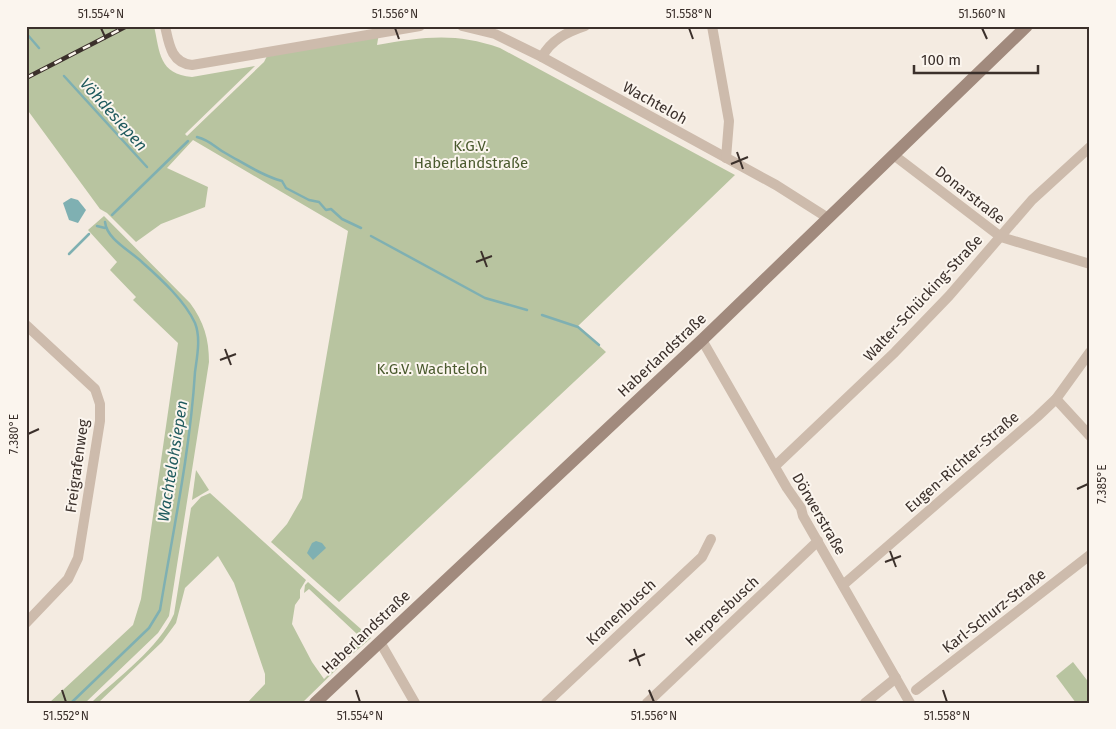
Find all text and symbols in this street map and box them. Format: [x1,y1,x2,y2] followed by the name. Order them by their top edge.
[78,7,124,21] text: 51.554°N
[372,7,418,21] text: 51.556°N
[666,7,712,21] text: 51.558°N
[958,7,1006,21] text: 51.560°N
[914,42,1037,74] scale bar
[921,51,961,69] text: 100 m
[76,74,151,155] water label: Vöhdesiepen
[619,78,691,128] street label: Wachteloh
[414,137,528,172] park label: K.G.V. Haberlandstraße
[931,162,1009,228] street label: Donarstraße
[860,231,986,365] street label: Walter-Schücking-Straße
[614,309,710,401] street label: Haberlandstraße
[377,360,487,378] park label: K.G.V. Wachteloh
[154,399,191,523] water label: Wachtelohsiepen
[902,408,1022,516] street label: Eugen-Richter-Straße
[7,414,21,454] text: 7.380°E
[62,418,93,514] street label: Freigrafenweg
[1095,464,1109,504] text: 7.385°E
[788,470,850,558] street label: Dörwerstraße
[939,565,1049,657] street label: Karl-Schurz-Straße
[681,572,763,650] street label: Herpersbusch
[582,575,660,649] street label: Kranenbusch
[318,586,414,678] street label: Haberlandstraße
[43,709,89,723] text: 51.552°N
[337,709,383,723] text: 51.554°N
[631,709,677,723] text: 51.556°N
[924,709,970,723] text: 51.558°N

